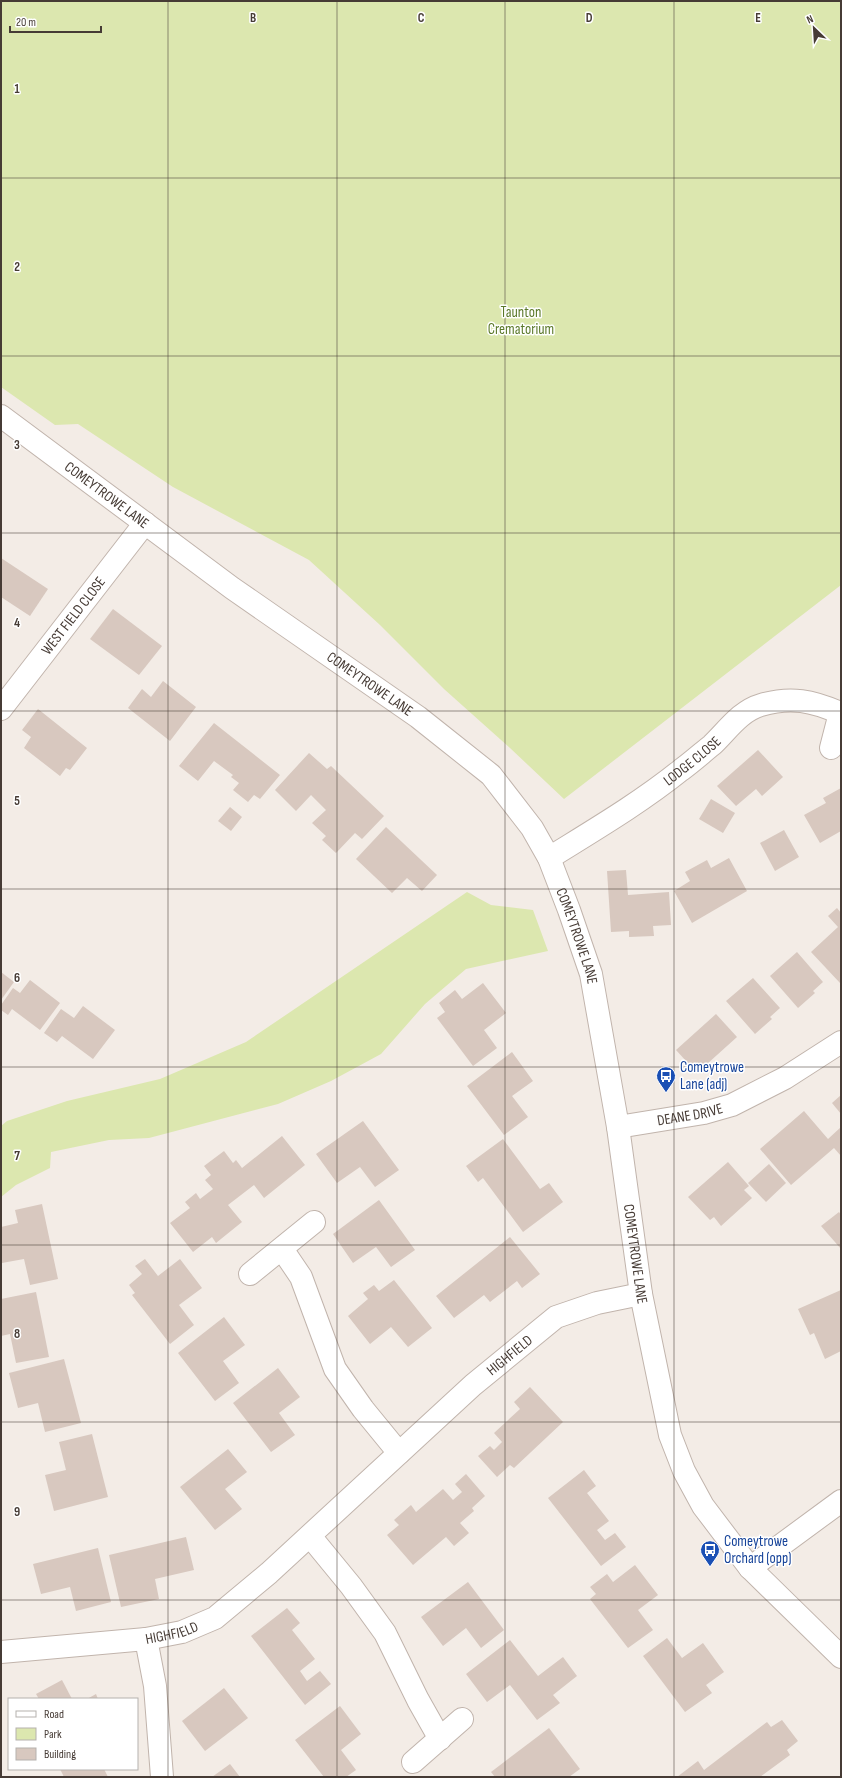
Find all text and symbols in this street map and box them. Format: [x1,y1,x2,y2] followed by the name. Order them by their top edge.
[10,8,101,34] scale bar
[794,8,834,48] north arrow
[250,10,256,26] text: B
[418,10,425,26] text: C
[586,10,593,26] text: D
[755,10,761,26] text: E
[805,12,816,27] text: N
[16,15,36,30] text: 20 m
[14,81,20,97] text: 1
[14,259,20,275] text: 2
[488,303,554,339] park label: Taunton Crematorium
[14,437,20,453] text: 3
[61,457,153,532] street label: COMEYTROWE LANE
[37,573,109,659] street label: WEST FIELD CLOSE
[14,615,20,631] text: 4
[323,647,417,720] street label: COMEYTROWE LANE
[659,732,725,790] street label: LODGE CLOSE
[14,793,20,809] text: 5
[552,885,602,985] street label: COMEYTROWE LANE
[14,970,20,986] text: 6
[680,1058,744,1094] place label: Comeytrowe Lane (adj)
[655,1065,677,1093] bus stop icon: Comeytrowe Lane (adj)
[656,1099,725,1130] street label: DEANE DRIVE
[14,1148,20,1164] text: 7
[619,1203,652,1306] street label: COMEYTROWE LANE
[14,1326,20,1342] text: 8
[483,1331,536,1380] street label: HIGHFIELD
[14,1504,20,1520] text: 9
[724,1532,792,1568] place label: Comeytrowe Orchard (opp)
[699,1539,721,1567] bus stop icon: Comeytrowe Orchard (opp)
[144,1617,201,1648] street label: HIGHFIELD
[8,1698,138,1770] legend
[44,1707,64,1722] text: Road
[44,1727,62,1742] text: Park
[44,1747,76,1762] text: Building

